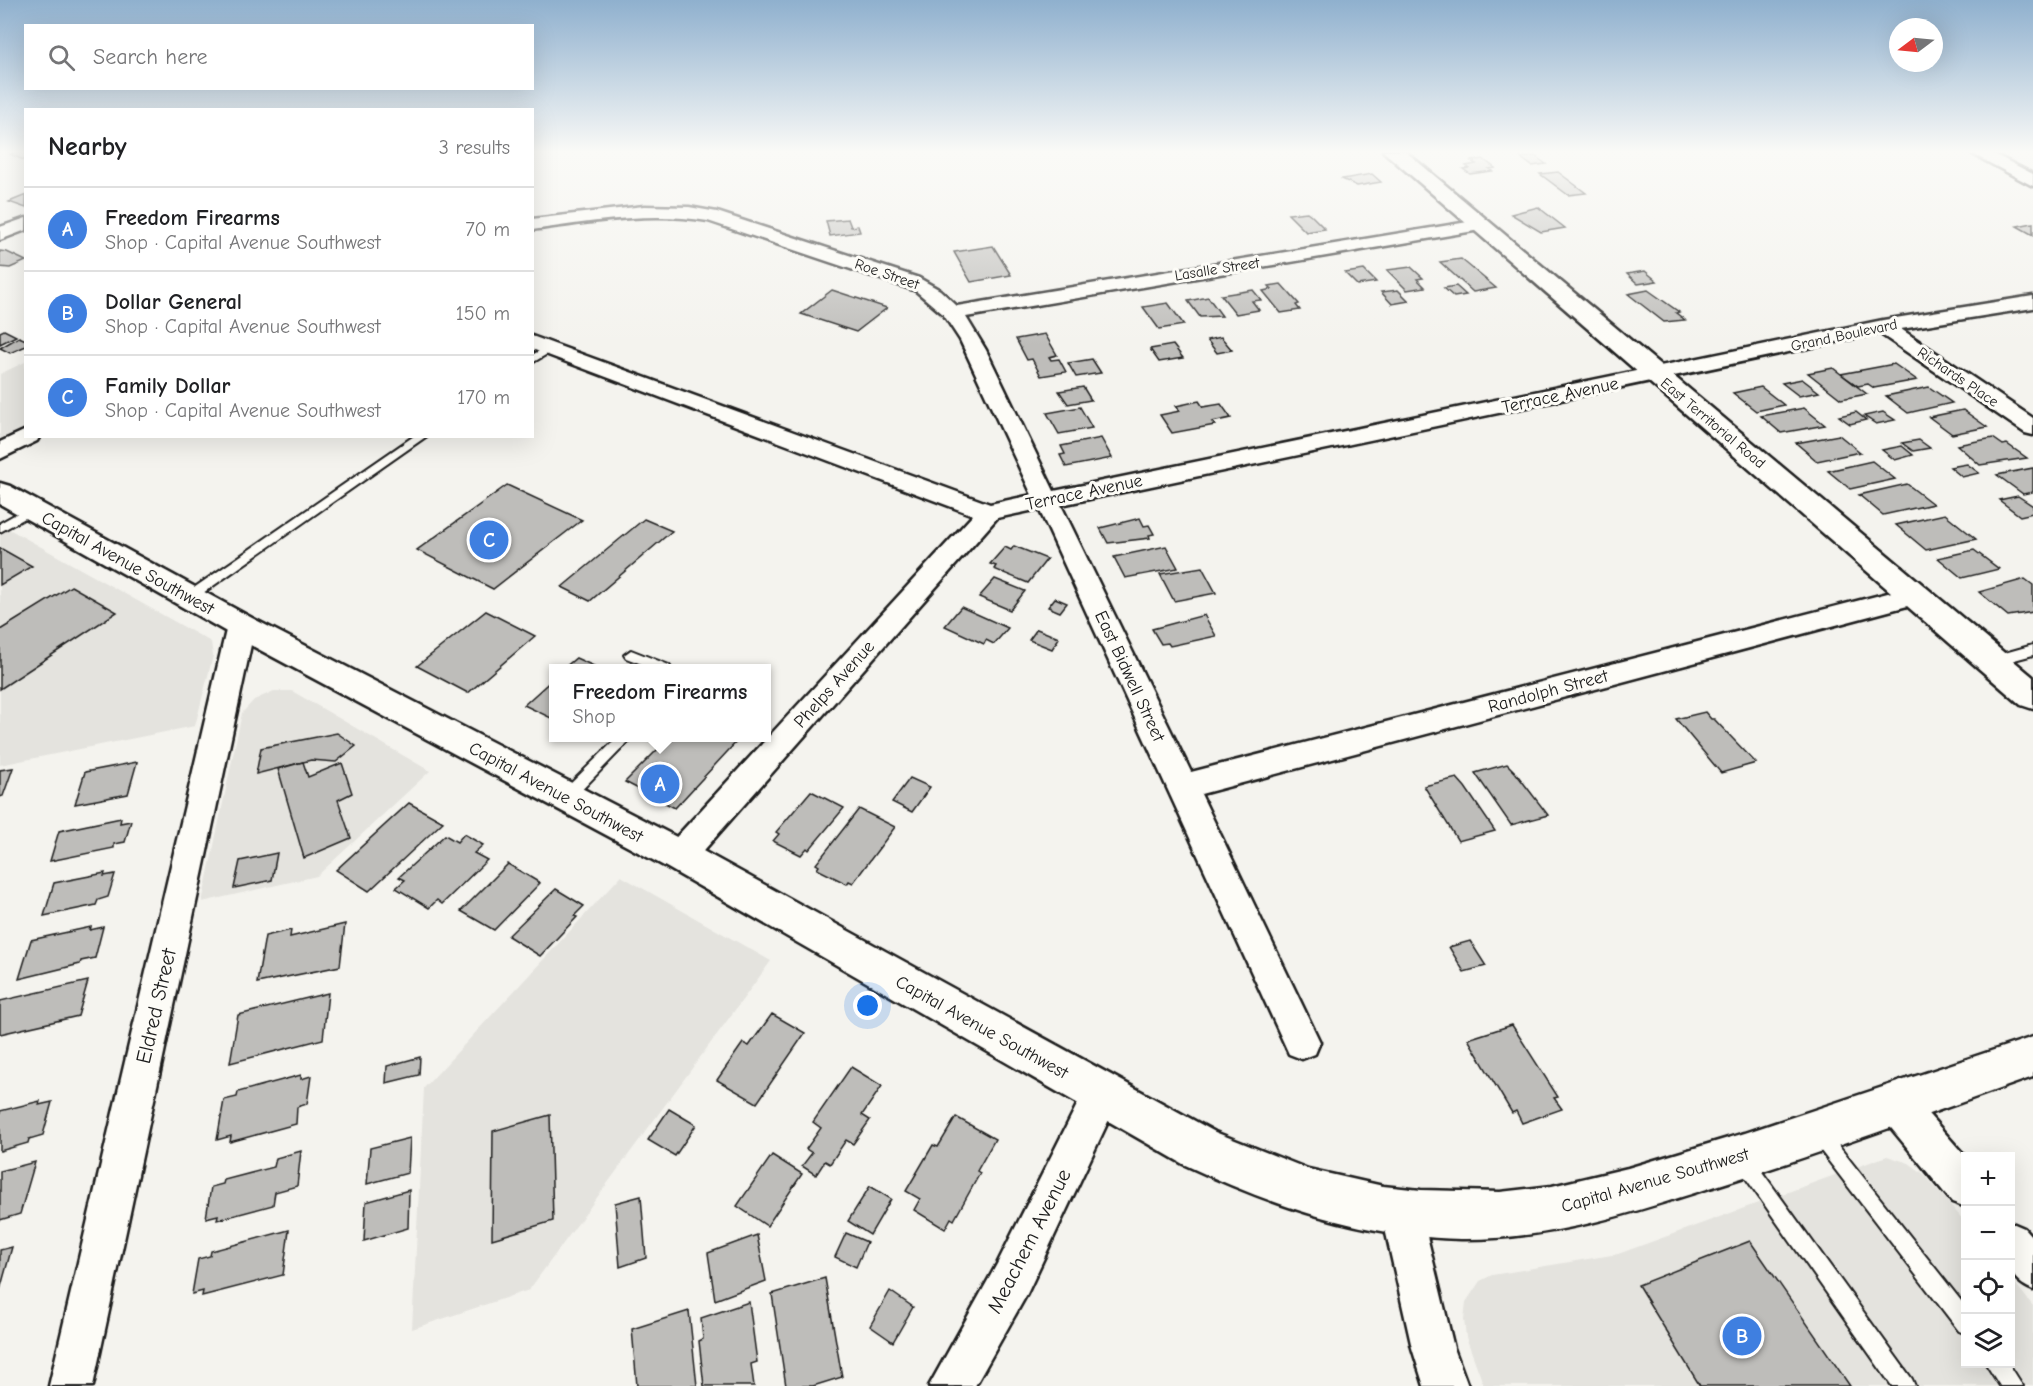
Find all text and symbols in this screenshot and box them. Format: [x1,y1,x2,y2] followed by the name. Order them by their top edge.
[1889,18,1943,72] north arrow
[24,24,534,90] search box
[45,41,78,74] icon: search
[93,44,208,70] text: Search here
[48,132,127,162] text: Nearby
[439,136,510,159] text: 3 results
[105,205,280,231] text: Freedom Firearms
[62,218,73,241] text: A
[465,218,510,241] text: 70 m
[105,231,381,254] text: Shop · Capital Avenue Southwest
[1173,253,1261,285] street label: Lasalle Street
[852,255,922,294] street label: Roe Street
[105,289,242,315] text: Dollar General
[61,302,74,325] text: B
[456,302,510,325] text: 150 m
[105,315,381,338] text: Shop · Capital Avenue Southwest
[1789,315,1899,355] street label: Grand Boulevard
[1914,343,2002,411] street label: Richards Place
[105,373,230,399] text: Family Dollar
[1500,373,1620,418] street label: Terrace Avenue
[1657,374,1769,472] street label: East Territorial Road
[61,386,74,409] text: C
[457,386,510,409] text: 170 m
[105,399,381,422] text: Shop · Capital Avenue Southwest
[1024,470,1144,515] street label: Terrace Avenue
[38,507,219,620] street label: Capital Avenue Southwest
[470,518,508,562] pin: C
[1090,607,1169,746] street label: East Bidwell Street
[790,636,879,732] street label: Phelps Avenue
[549,664,771,742] popup
[1486,665,1611,718] street label: Randolph Street
[573,679,747,705] text: Freedom Firearms
[573,705,616,728] text: Shop
[465,738,647,848] street label: Capital Avenue Southwest
[640,762,680,806] pin: A
[131,945,181,1066] street label: Eldred Street
[892,971,1073,1084] street label: Capital Avenue Southwest
[853,991,882,1020] your location
[1559,1143,1752,1217] street label: Capital Avenue Southwest
[1961,1152,2015,1368] map controls
[1961,1152,2015,1206] button: +
[982,1165,1076,1317] street label: Meachem Avenue
[1961,1206,2015,1260] button: −
[1961,1260,2015,1314] button: locate
[1722,1314,1762,1358] pin: B
[1961,1314,2015,1368] button: layers

